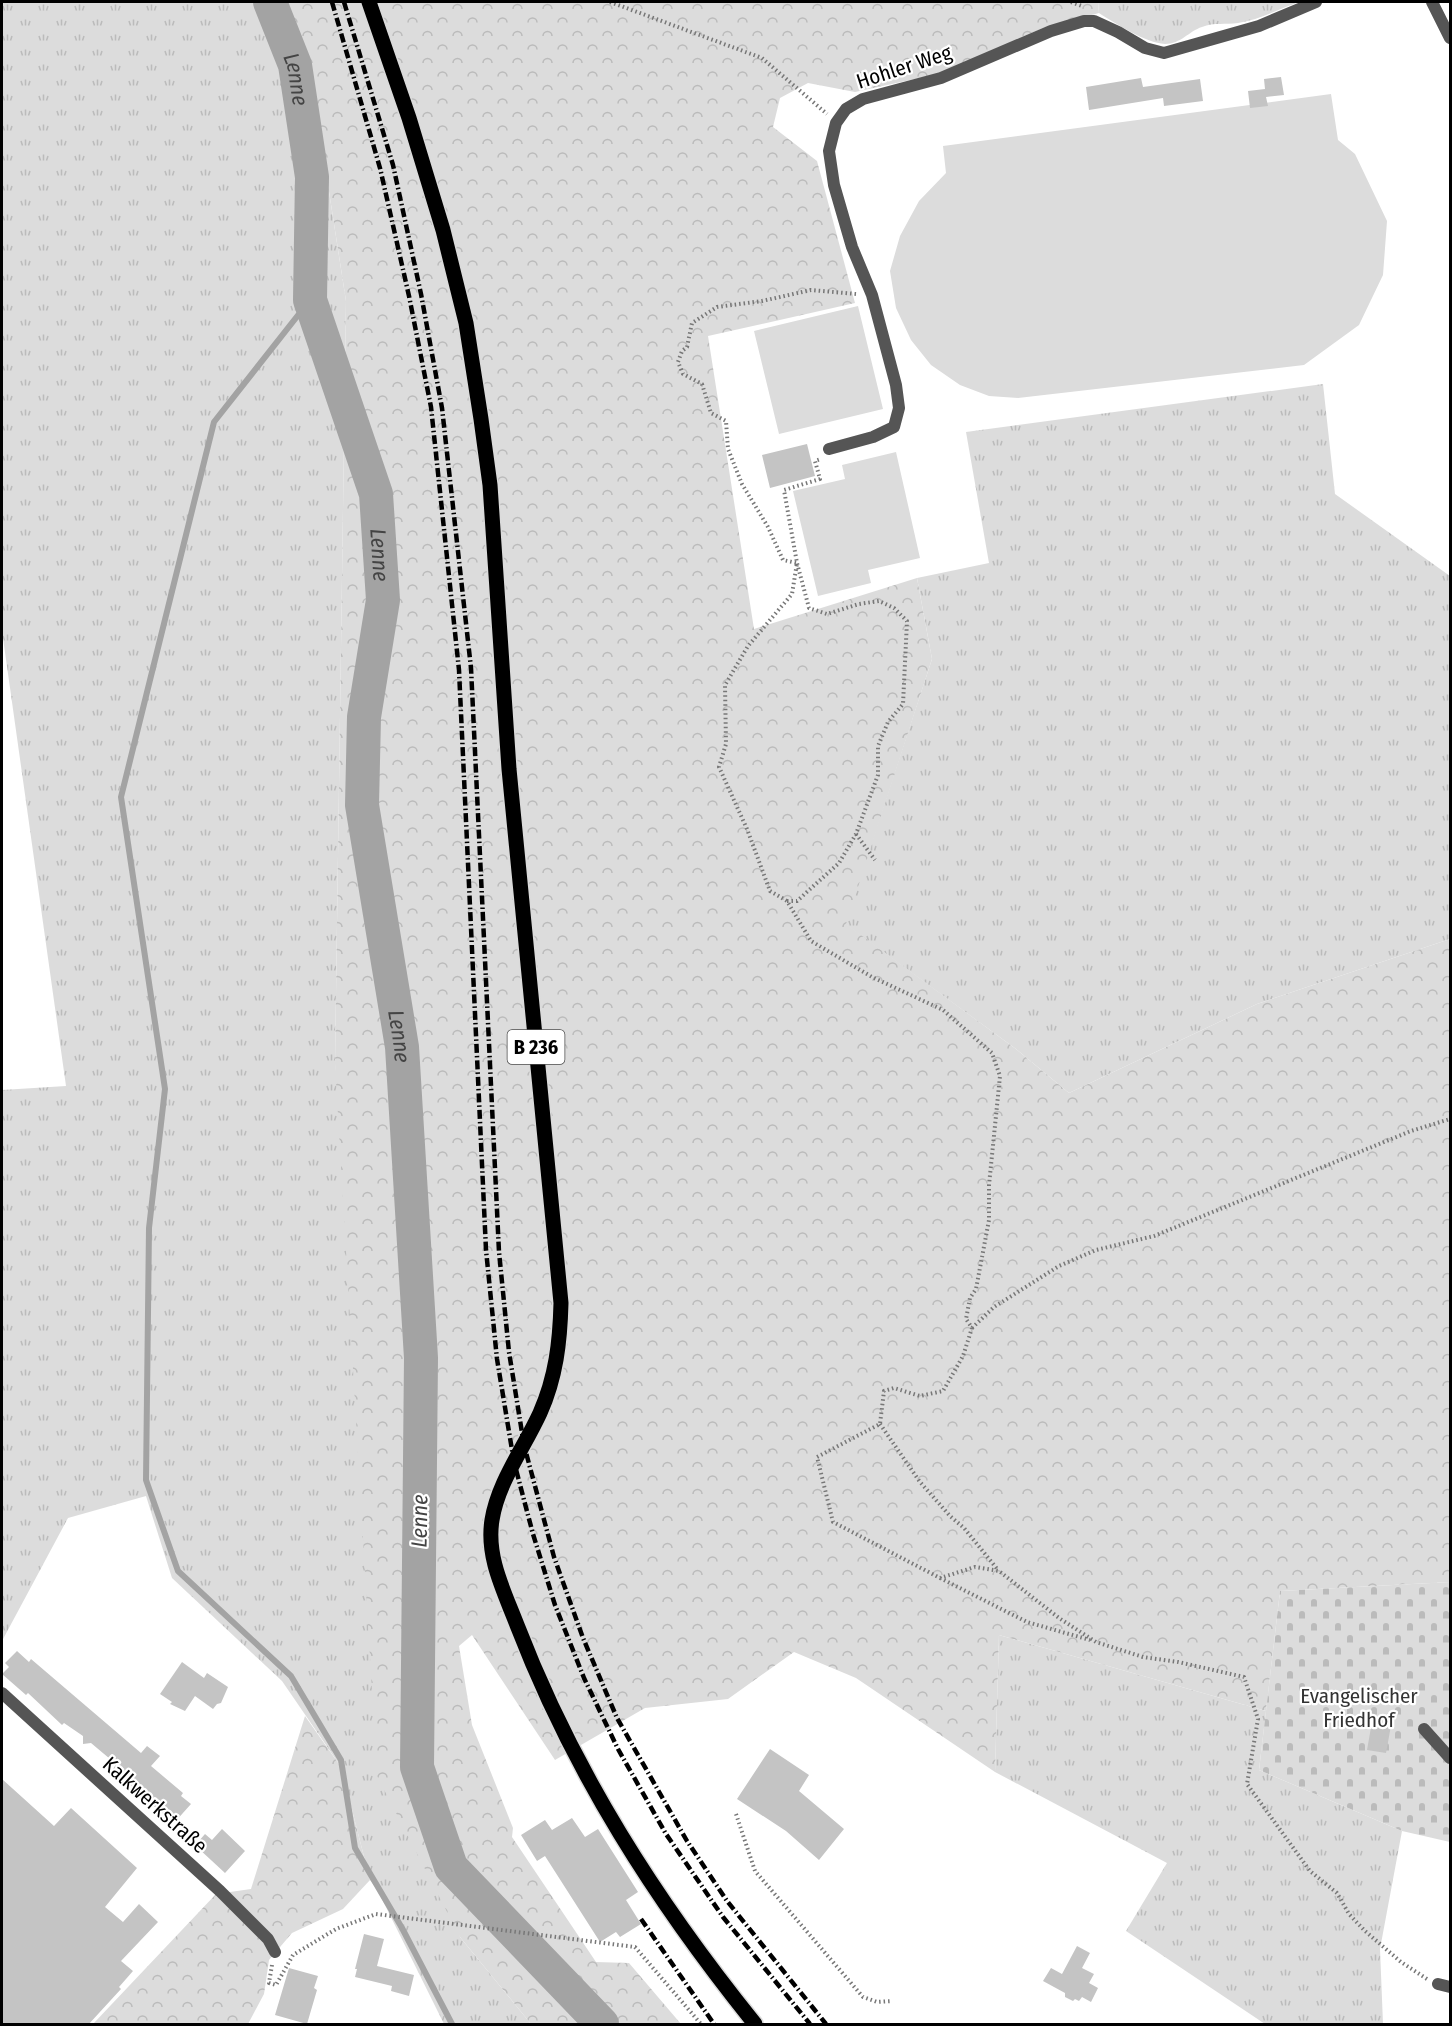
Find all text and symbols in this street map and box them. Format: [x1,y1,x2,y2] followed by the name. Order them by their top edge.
[853,39,955,95] street label: Hohler Weg
[277,49,314,107] water label: Lenne
[364,528,395,582] water label: Lenne
[382,1008,416,1063] water label: Lenne
[508,1030,564,1064] road number: B 236
[406,1494,433,1548] water label: Lenne
[1300,1683,1418,1733] park label: Evangelischer Friedhof
[97,1751,213,1859] street label: Kalkwerkstraße

